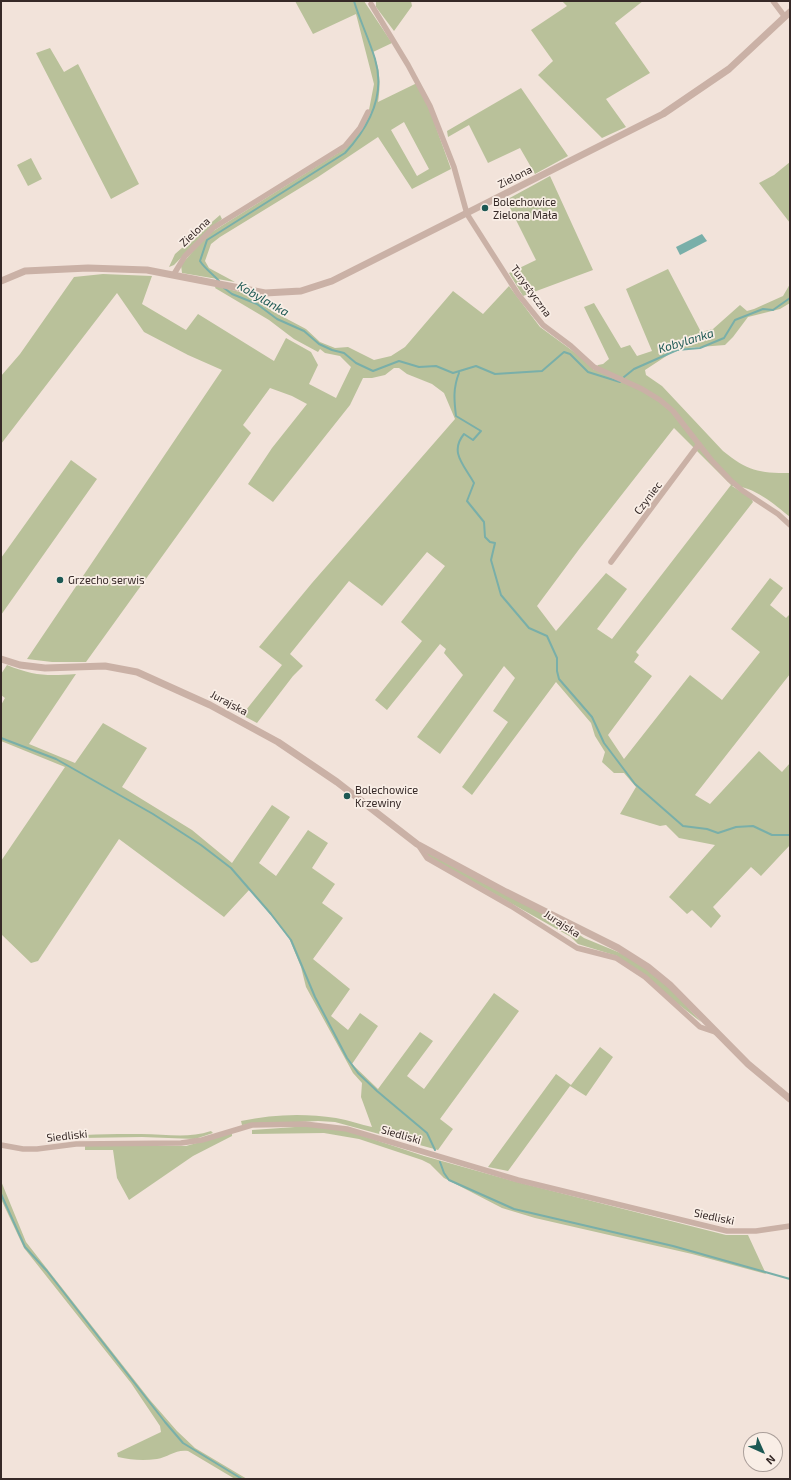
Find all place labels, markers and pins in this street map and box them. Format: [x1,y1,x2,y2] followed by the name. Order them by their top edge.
[493,195,558,221] place label: Bolechowice Zielona Mała
[480,203,490,213] marker: Bolechowice Zielona Mała
[68,573,145,587] place label: Grzecho serwis
[55,575,65,585] marker: Grzecho serwis
[355,783,418,809] place label: Bolechowice Krzewiny
[342,791,352,801] marker: Bolechowice Krzewiny

